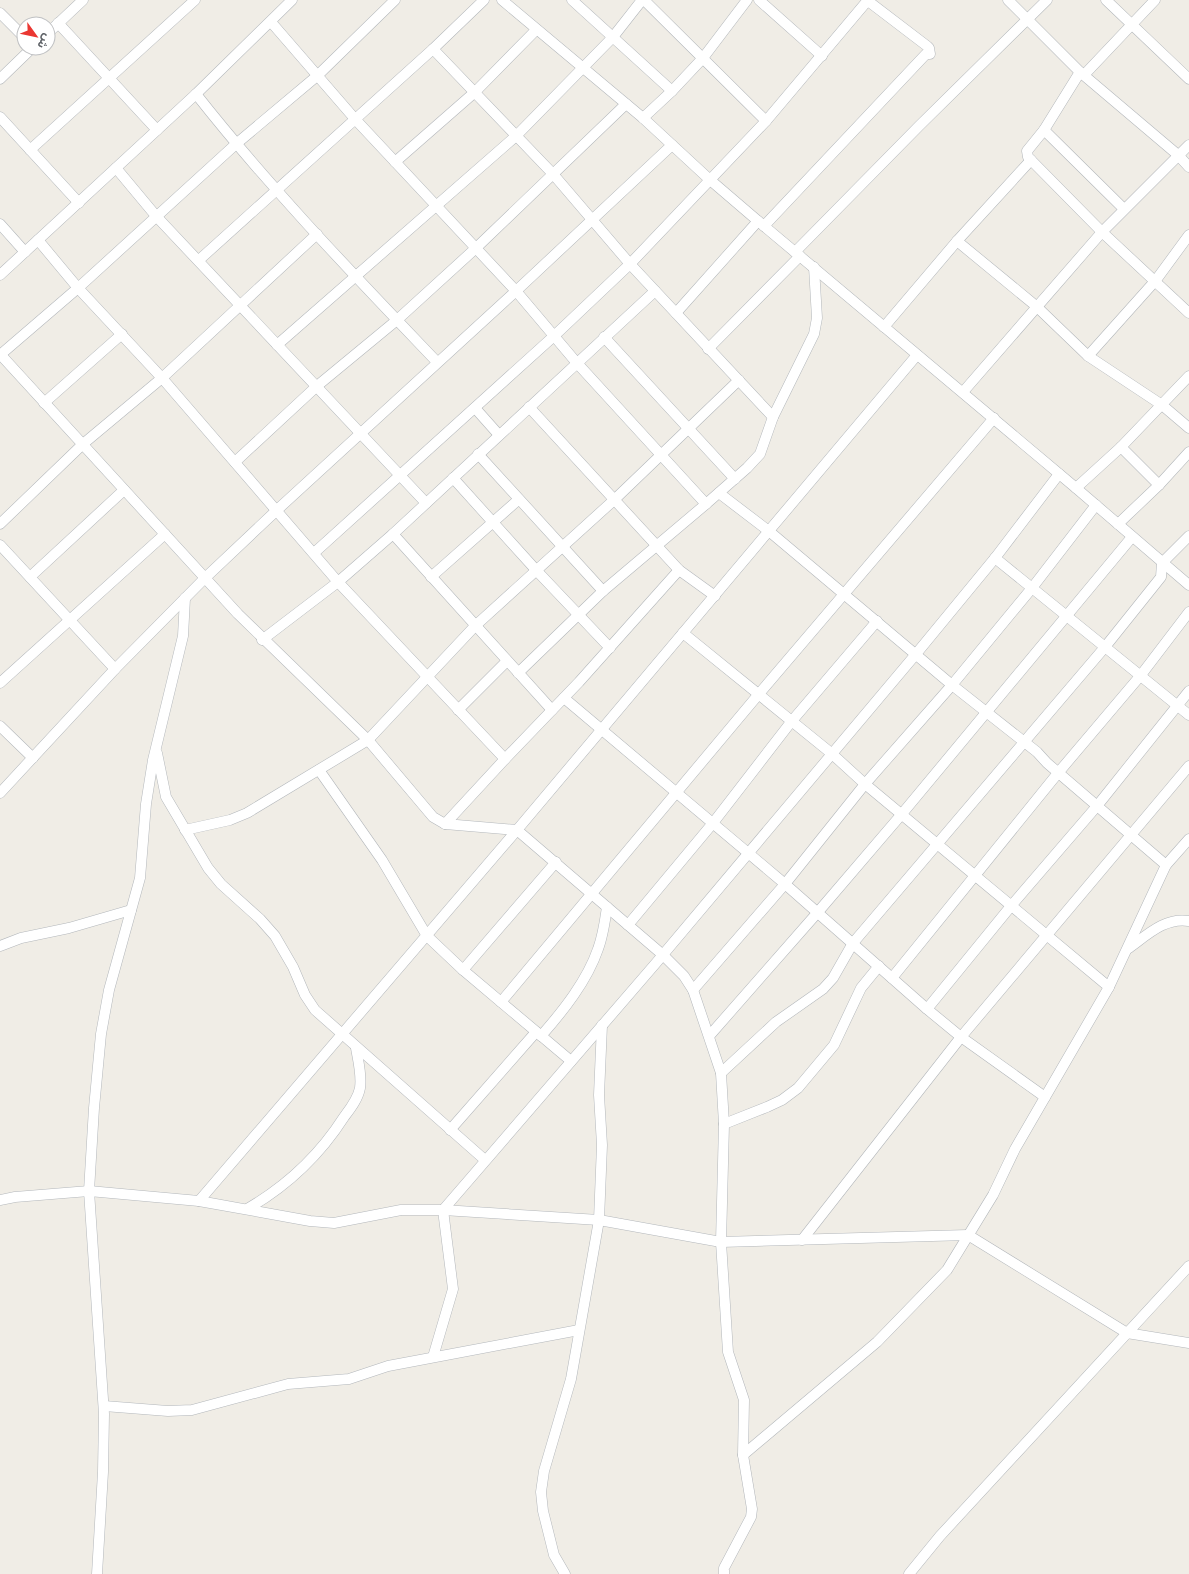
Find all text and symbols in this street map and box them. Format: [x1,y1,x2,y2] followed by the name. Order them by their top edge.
[16,16,56,56] north arrow
[34,31,54,51] text: ش

